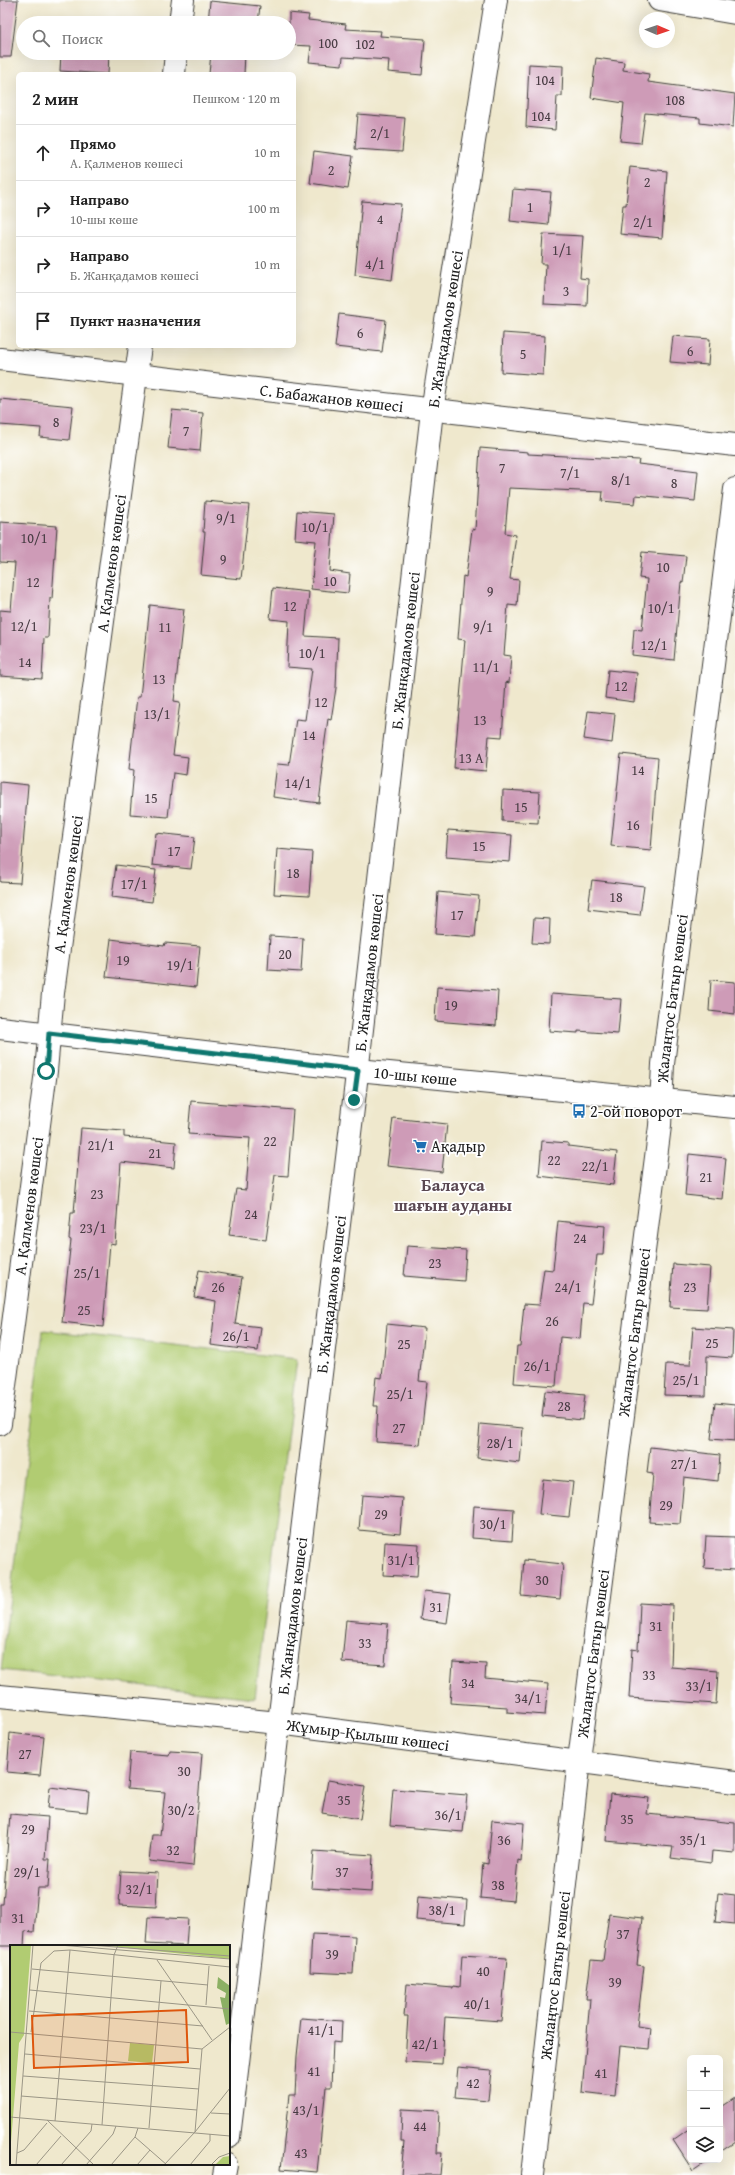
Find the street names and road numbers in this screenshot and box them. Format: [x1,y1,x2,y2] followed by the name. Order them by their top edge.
[421,248,469,409] street label: Б. Жанқадамов көшесі
[259,377,405,418] street label: С. Бабажанов көшесі
[90,492,132,634] street label: А. Қалменов көшесі
[384,570,426,731] street label: Б. Жанқадамов көшесі
[46,813,89,955] street label: А. Қалменов көшесі
[348,892,389,1053] street label: Б. Жанқадамов көшесі
[650,912,694,1084] street label: Жалаңтос Батыр көшесі
[372,1060,458,1092] street label: 10-шы көше
[8,1135,49,1276] street label: А. Қалменов көшесі
[309,1213,352,1374] street label: Б. Жанқадамов көшесі
[611,1246,656,1419] street label: Жалаңтос Батыр көшесі
[270,1535,313,1696] street label: Б. Жанқадамов көшесі
[570,1567,615,1740] street label: Жалаңтос Батыр көшесі
[284,1712,451,1757] street label: Жұмыр-Қылыш көшесі
[533,1889,576,2062] street label: Жалаңтос Батыр көшесі

